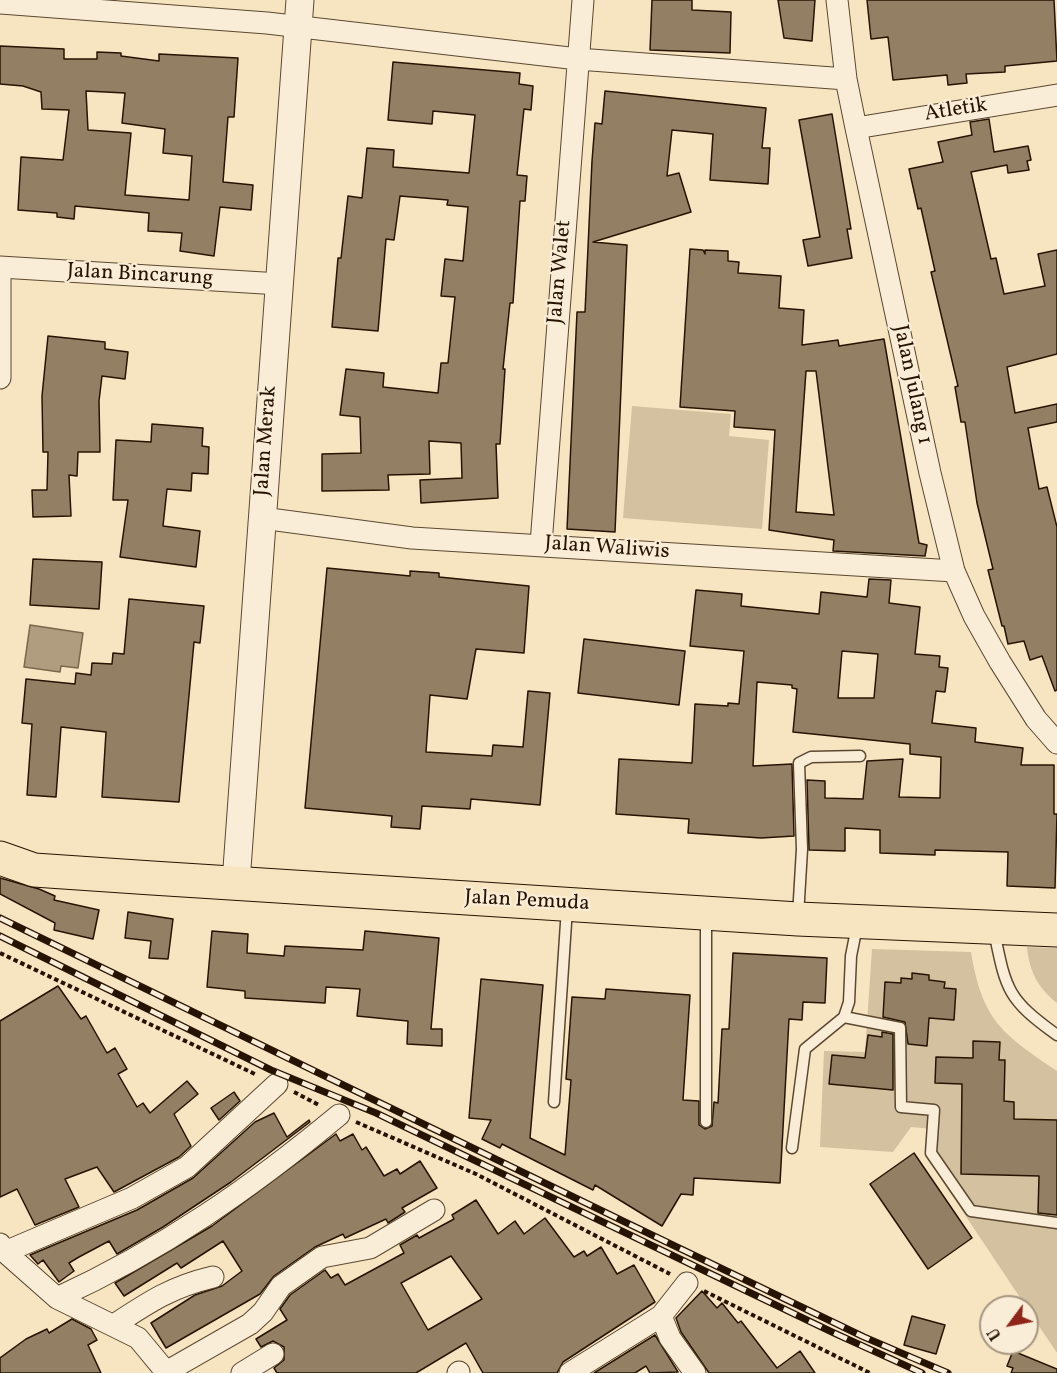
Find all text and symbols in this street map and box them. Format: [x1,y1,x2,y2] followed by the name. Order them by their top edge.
[923,94,989,128] street label: Atletik
[544,219,578,325] street label: Jalan Walet
[66,260,214,292] street label: Jalan Bincarung
[886,323,936,447] street label: Jalan Julang 1
[251,385,283,497] street label: Jalan Merak
[544,532,670,566] street label: Jalan Waliwis
[464,886,590,918] street label: Jalan Pemuda
[979,1295,1039,1355] north arrow
[983,1323,1008,1344] text: U

